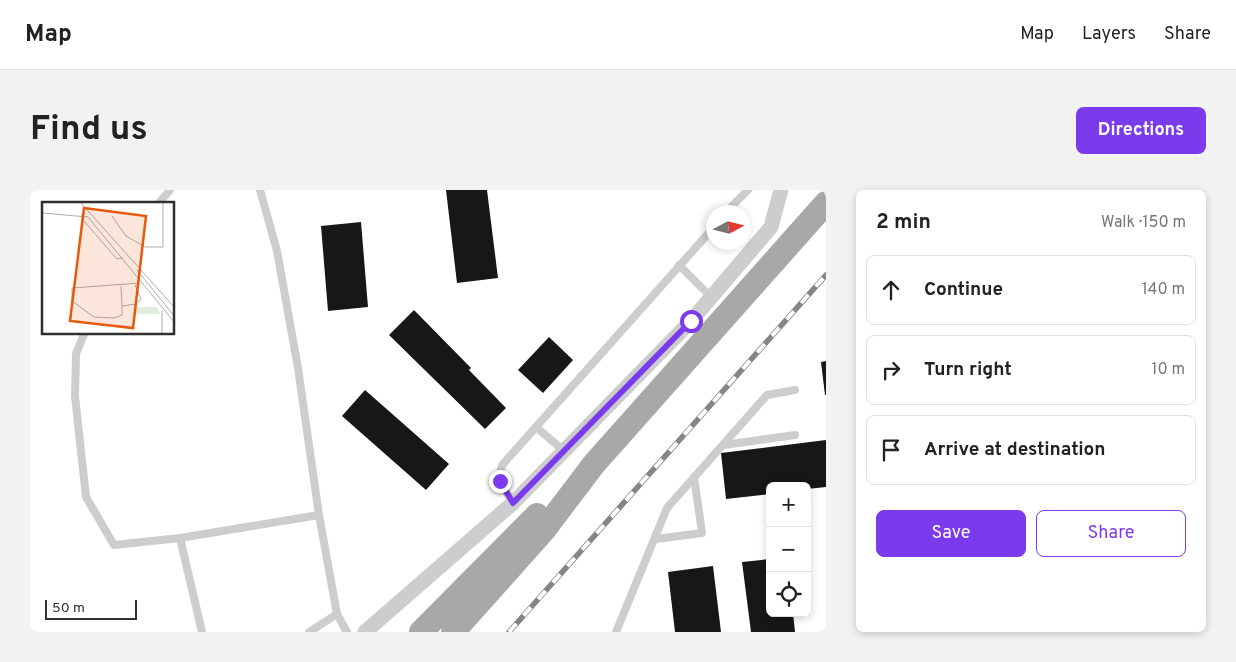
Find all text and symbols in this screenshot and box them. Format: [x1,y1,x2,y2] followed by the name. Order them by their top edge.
[25,20,72,50] text: Map
[1020,23,1054,46] text: Map
[1082,23,1136,46] text: Layers
[1164,23,1211,46] text: Share
[1076,107,1206,154] button: Directions
[30,108,148,152] text: Find us
[42,202,175,335] inset map
[706,205,751,250] north arrow
[876,209,931,236] text: 2 min
[1101,213,1186,233] text: Walk · 150 m
[877,276,905,304] icon: ahead
[924,278,1003,302] text: Continue
[1142,280,1185,300] text: 140 m
[680,310,703,333] route start
[877,356,905,384] icon: right
[924,358,1012,382] text: Turn right
[1151,360,1185,380] text: 10 m
[877,436,905,464] icon: arrive
[924,438,1105,462] text: Arrive at destination
[489,470,512,493] route end
[766,482,811,617] map controls
[766,482,811,527] button: +
[876,510,1026,557] button: Save
[1036,510,1186,557] button: Share
[766,527,811,572] button: −
[766,572,811,617] button: locate
[45,597,138,620] scale bar
[52,600,85,617] text: 50 m

